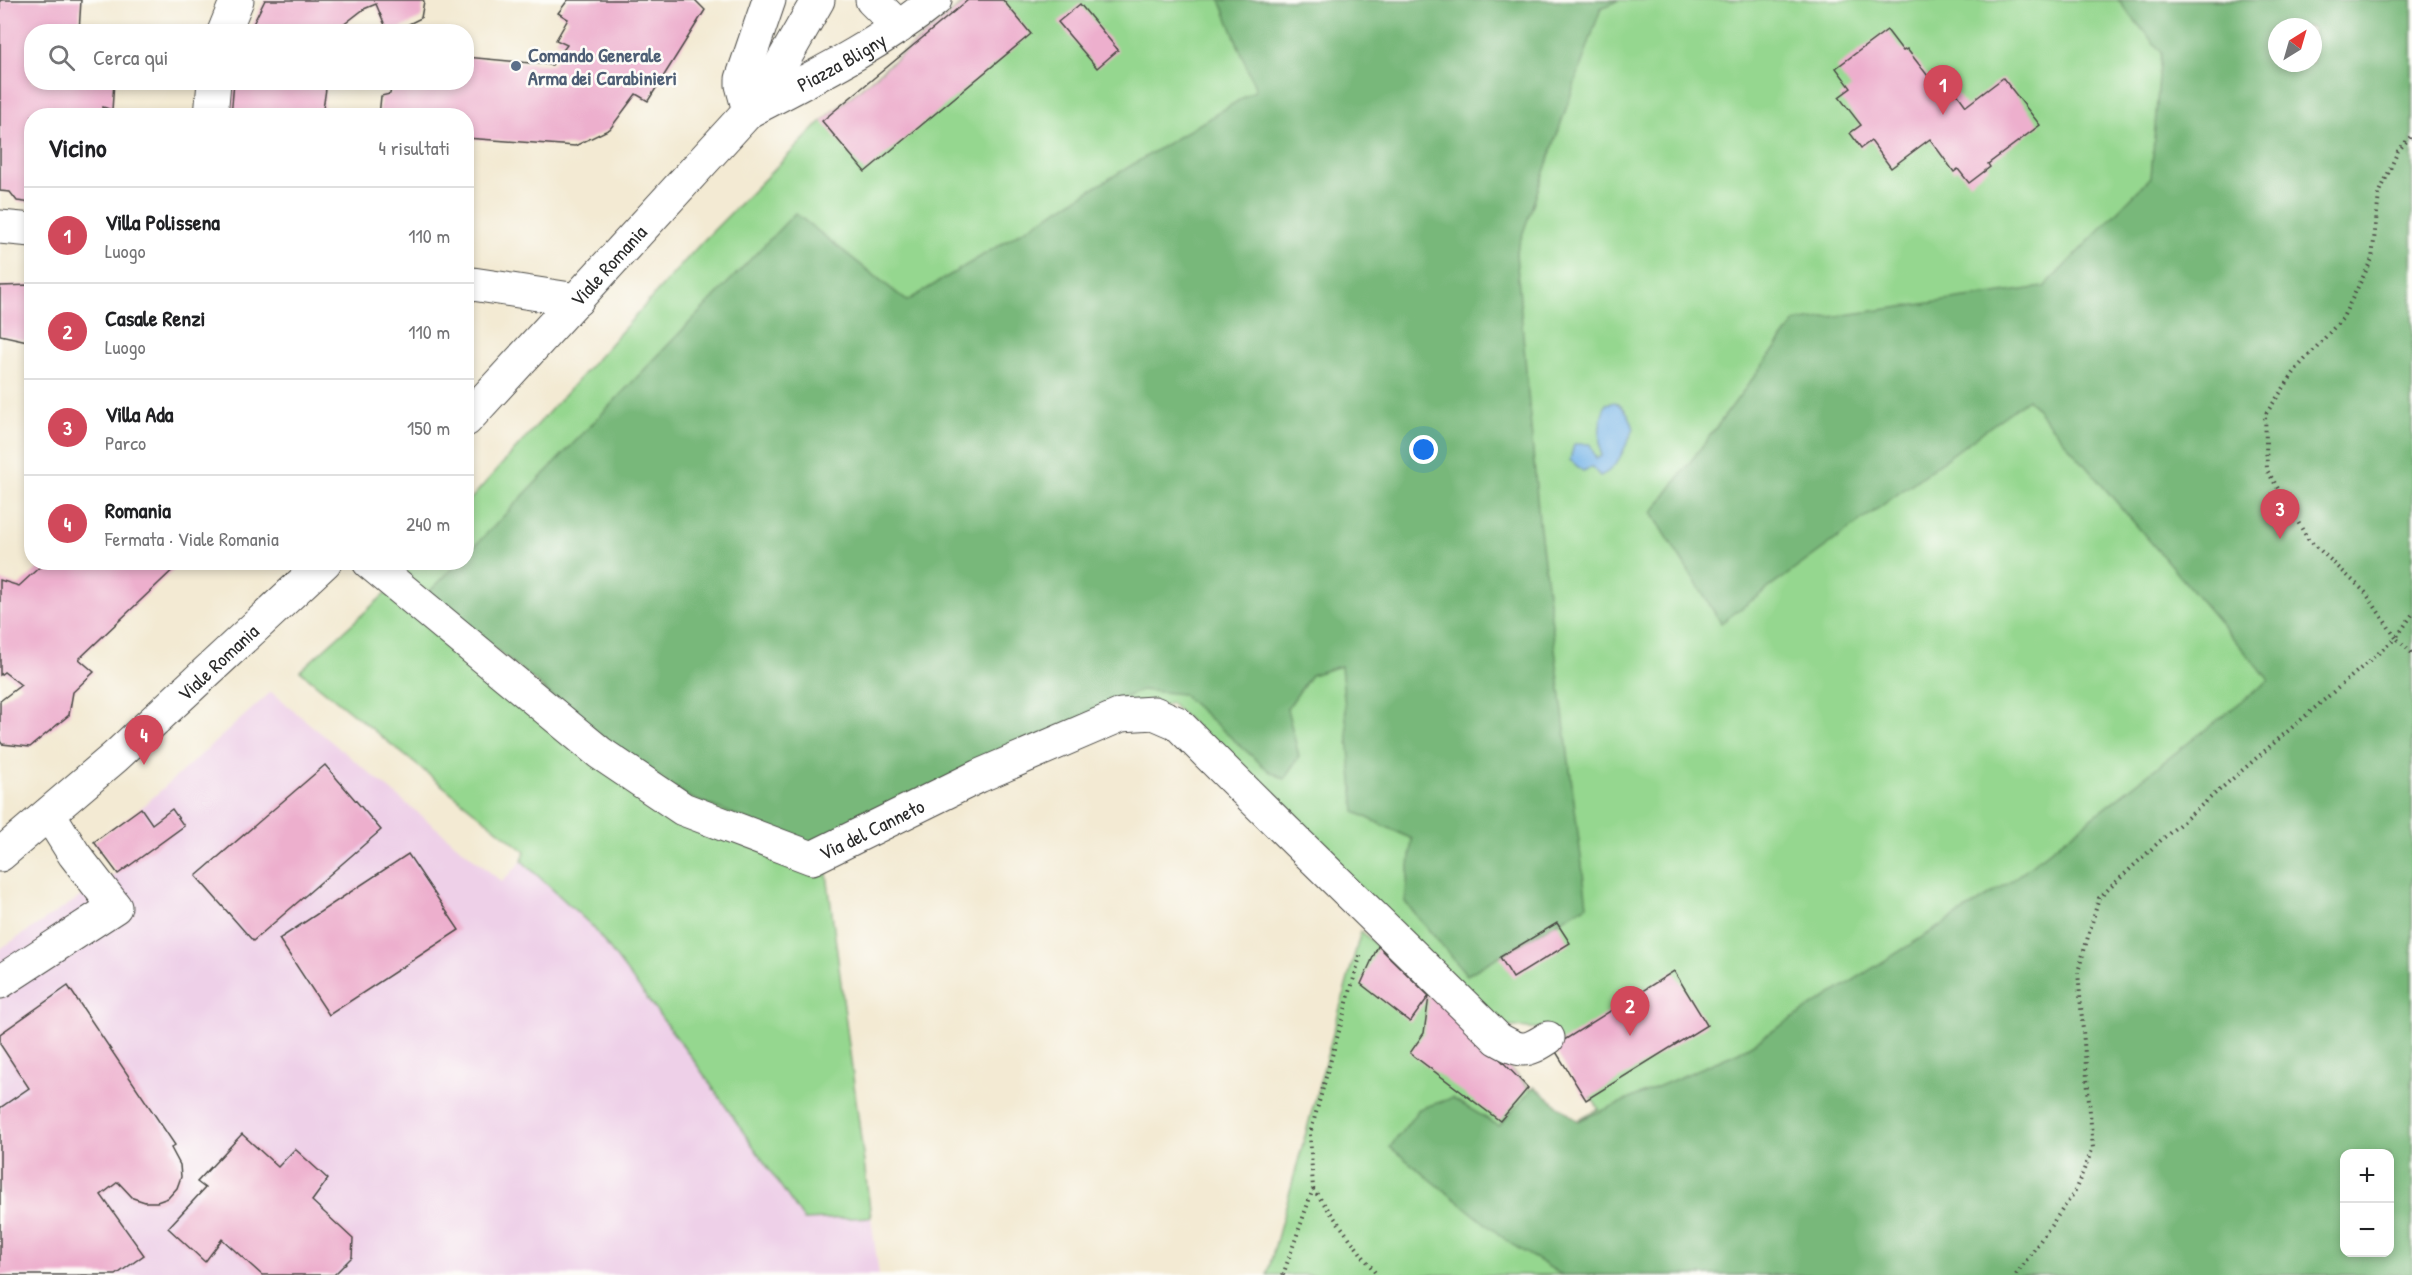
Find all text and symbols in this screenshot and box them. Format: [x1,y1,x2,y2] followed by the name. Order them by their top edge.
[2268,18,2322,72] north arrow
[24,24,474,90] search box
[792,26,890,97] street label: Piazza Bligny
[45,41,78,74] icon: search
[528,41,677,91] place label: Comando Generale Arma dei Carabinieri
[93,42,168,72] text: Cerca qui
[509,59,523,73] marker: Comando Generale Arma dei Carabinieri
[1924,66,1962,115] pin: 1
[48,130,107,165] text: Vicino
[379,134,450,161] text: 4 risultati
[105,207,220,237] text: Villa Polissena
[564,218,652,312] street label: Viale Romania
[64,222,71,249] text: 1
[408,222,450,249] text: 110 m
[105,237,145,264] text: Luogo
[105,303,205,333] text: Casale Renzi
[63,318,72,345] text: 2
[408,318,450,345] text: 110 m
[105,333,145,360] text: Luogo
[105,399,173,429] text: Villa Ada
[63,414,72,441] text: 3
[407,414,450,441] text: 150 m
[105,429,146,456] text: Parco
[1409,435,1438,464] your location
[2260,490,2300,539] pin: 3
[105,495,171,525] text: Romania
[64,510,71,537] text: 4
[406,510,450,537] text: 240 m
[105,525,279,552] text: Fermata · Viale Romania
[171,617,264,706] street label: Viale Romania
[124,716,164,765] pin: 4
[814,792,928,866] street label: Via del Canneto
[1610,986,1650,1036] pin: 2
[2340,1149,2394,1257] map controls
[2340,1149,2394,1203] button: +
[2340,1203,2394,1257] button: −

